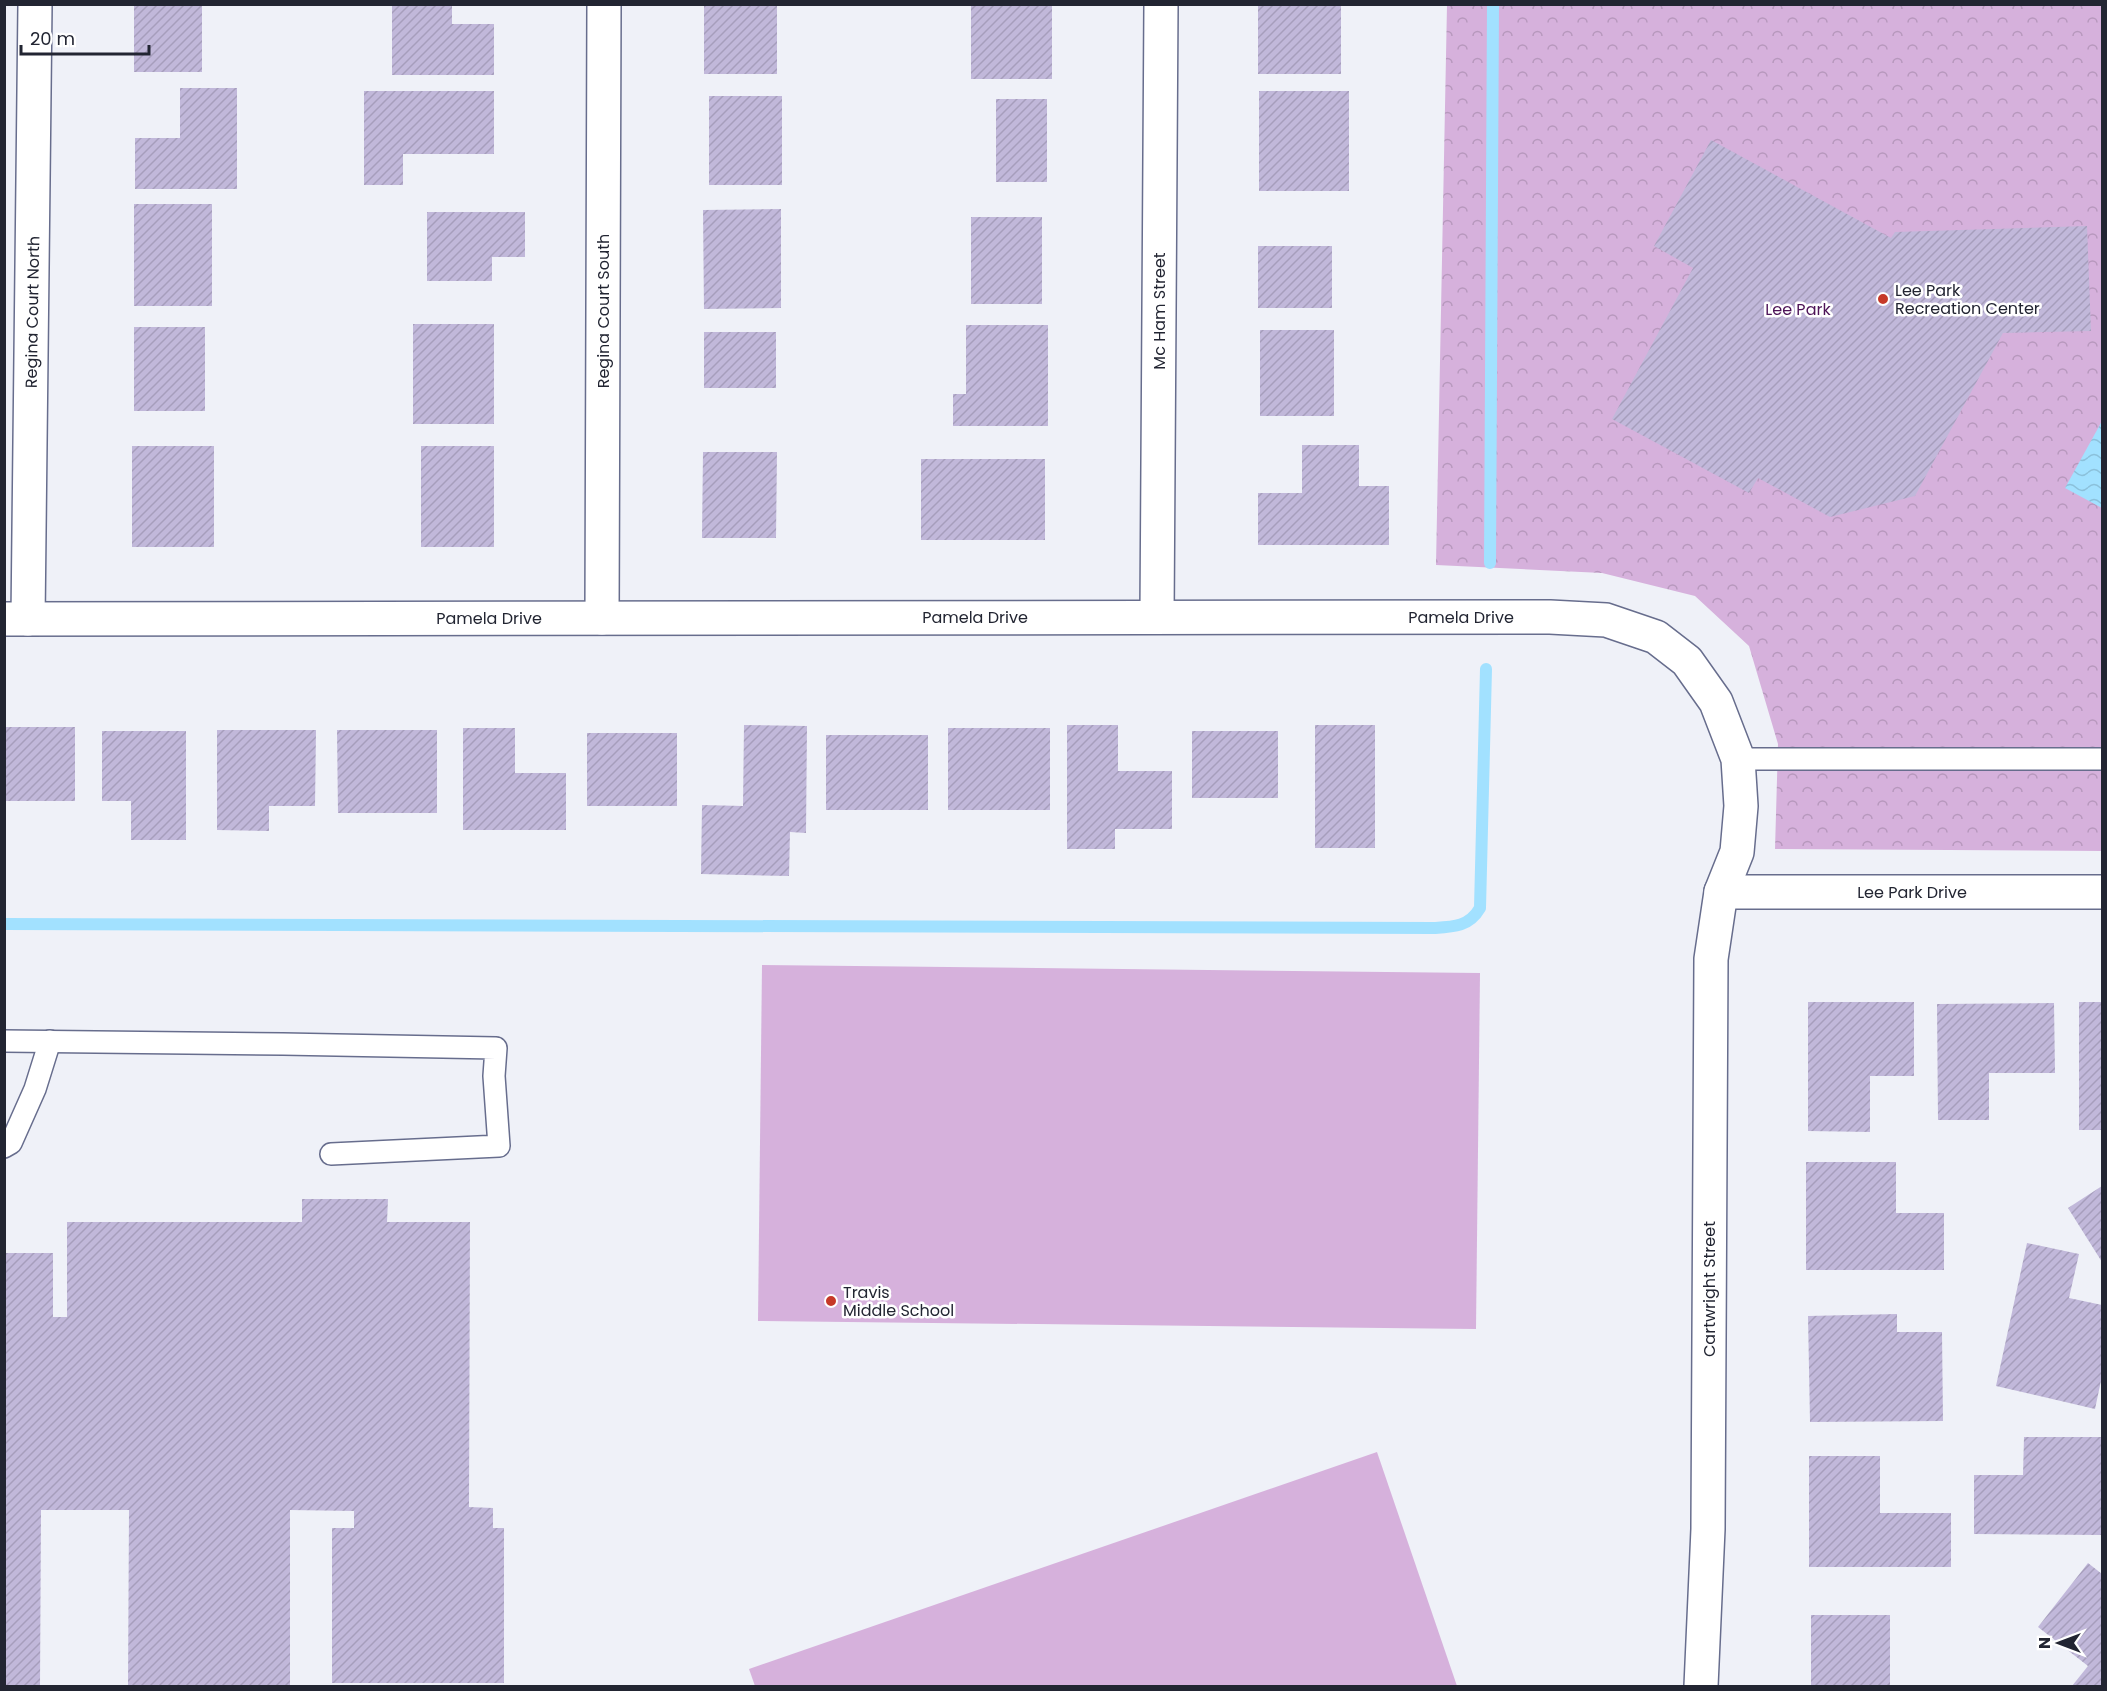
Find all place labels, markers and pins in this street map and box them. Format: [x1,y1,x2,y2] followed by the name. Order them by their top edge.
[1895,279,2040,320] place label: Lee Park Recreation Center
[1876,292,1890,306] marker: Lee Park Recreation Center
[843,1281,954,1322] place label: Travis Middle School
[824,1294,838,1308] marker: Travis Middle School

